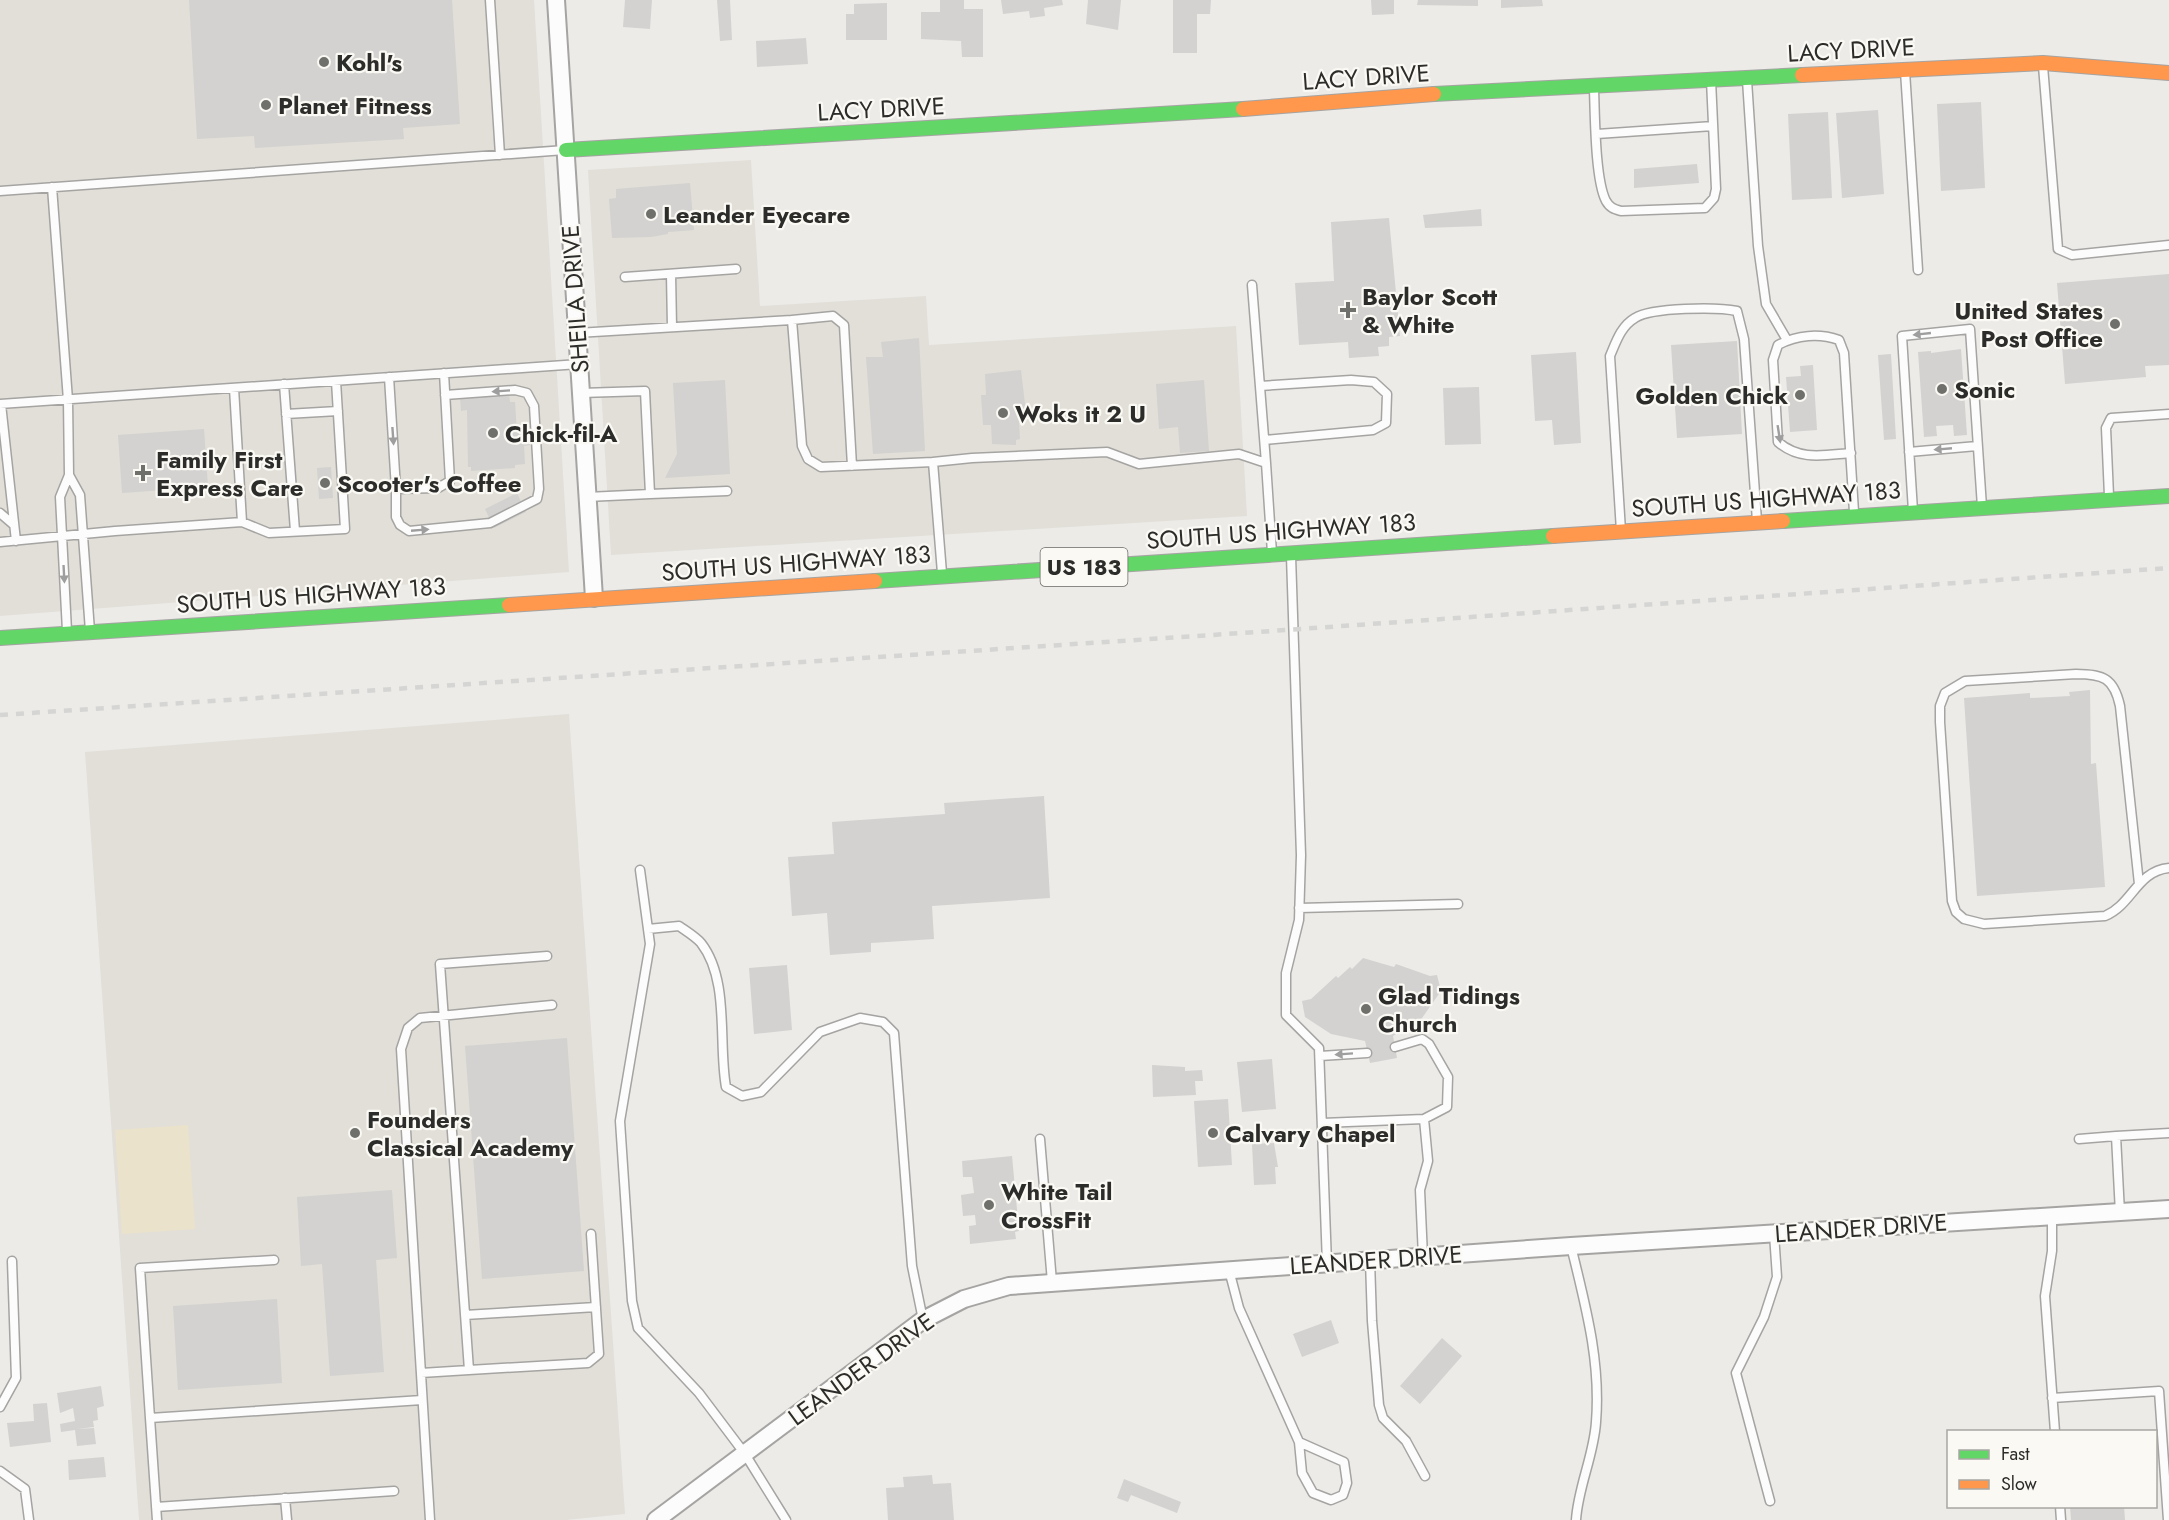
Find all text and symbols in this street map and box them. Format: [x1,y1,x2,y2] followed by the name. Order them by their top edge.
[1786,29,1916,71] street label: LACY DRIVE
[336,45,402,80] place label: Kohl's
[317,55,331,69] marker: Kohl's
[1301,55,1431,99] street label: LACY DRIVE
[278,88,432,123] place label: Planet Fitness
[816,88,946,130] street label: LACY DRIVE
[259,98,273,112] marker: Planet Fitness
[663,197,850,232] place label: Leander Eyecare
[644,207,658,221] marker: Leander Eyecare
[552,224,598,374] street label: SHEILA DRIVE
[1362,279,1498,342] place label: Baylor Scott & White
[1954,293,2103,356] place label: United States Post Office
[1339,301,1357,319] marker: Baylor Scott & White
[2108,317,2122,331] marker: United States Post Office
[1913,329,1932,339] one-way arrow
[1954,372,2015,407] place label: Sonic
[1635,378,1788,413] place label: Golden Chick
[1935,382,1949,396] marker: Sonic
[492,386,511,396] one-way arrow
[1793,388,1807,402] marker: Golden Chick
[1015,396,1146,431] place label: Woks it 2 U
[996,406,1010,420] marker: Woks it 2 U
[505,416,618,451] place label: Chick-fil-A
[1774,425,1783,444] one-way arrow
[388,426,397,445] one-way arrow
[486,426,500,440] marker: Chick-fil-A
[156,442,303,505] place label: Family First Express Care
[1934,444,1953,454] one-way arrow
[134,464,152,482] marker: Family First Express Care
[337,466,522,501] place label: Scooter's Coffee
[1630,472,1902,526] street label: SOUTH US HIGHWAY 183
[318,476,332,490] marker: Scooter's Coffee
[1145,504,1417,558] street label: SOUTH US HIGHWAY 183
[410,525,429,535] one-way arrow
[660,536,932,590] street label: SOUTH US HIGHWAY 183
[1040,548,1128,586] road number: US 183
[60,564,69,583] one-way arrow
[175,568,447,622] street label: SOUTH US HIGHWAY 183
[1378,978,1520,1041] place label: Glad Tidings Church
[1359,1002,1373,1016] marker: Glad Tidings Church
[1334,1050,1353,1059] one-way arrow
[367,1102,574,1165] place label: Founders Classical Academy
[1225,1116,1396,1151] place label: Calvary Chapel
[348,1126,362,1140] marker: Founders Classical Academy
[1206,1126,1220,1140] marker: Calvary Chapel
[1001,1174,1113,1237] place label: White Tail CrossFit
[982,1198,996,1212] marker: White Tail CrossFit
[1773,1204,1949,1252] street label: LEANDER DRIVE
[1288,1236,1464,1284] street label: LEANDER DRIVE
[781,1304,941,1434] street label: LEANDER DRIVE
[1947,1430,2157,1508] legend
[2001,1441,2030,1467] text: Fast
[2001,1471,2038,1497] text: Slow

